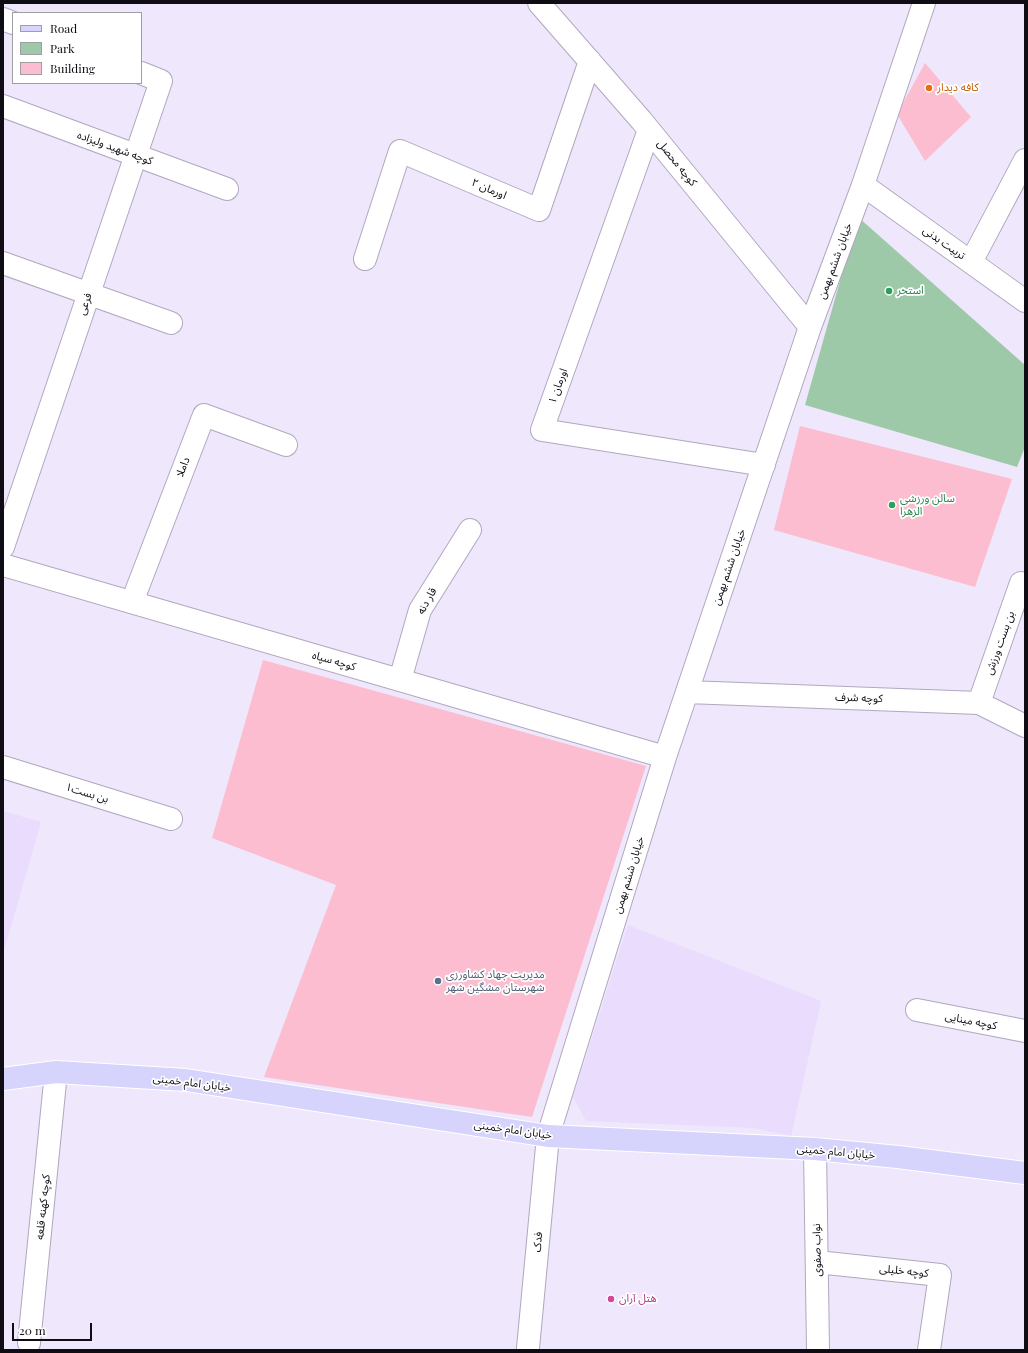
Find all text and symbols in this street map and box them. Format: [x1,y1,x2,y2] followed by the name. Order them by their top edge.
[12,12,142,84] legend
[50,20,77,36] text: Road
[50,40,75,56] text: Park
[50,60,95,76] text: Building
[937,81,979,95] place label: کافه دیدار
[924,83,934,93] marker: کافه دیدار
[75,128,155,168] street label: کوچه شهید ولیزاده
[654,137,700,189] street label: کوچه محصل
[470,176,508,202] street label: اورمان ۲
[815,221,855,301] street label: خیابان ششم بهمن
[920,224,968,262] street label: تربیت بدنی
[897,284,924,298] place label: استخر
[884,286,894,296] marker: استخر
[75,291,95,317] street label: فرعی
[546,367,570,405] street label: اورمان ۱
[173,455,193,479] street label: داملا
[900,492,955,518] place label: سالن ورزشی الزهرا
[887,500,897,510] marker: سالن ورزشی الزهرا
[710,527,748,607] street label: خیابان ششم بهمن
[414,585,440,617] street label: قار دنه
[982,609,1018,677] street label: بن بست ورزش
[311,648,357,674] street label: کوچه سپاه
[835,691,883,705] street label: کوچه شرف
[64,780,110,806] street label: بن بست۱
[611,835,647,915] street label: خیابان ششم بهمن
[446,968,545,994] place label: مدیریت جهاد کشاورزی شهرستان مشگین شهر
[433,976,443,986] marker: مدیریت جهاد کشاورزی شهرستان مشگین شهر
[944,1010,998,1032] street label: کوچه مینایی
[152,1072,232,1094] street label: خیابان امام خمینی
[473,1118,553,1142] street label: خیابان امام خمینی
[796,1142,876,1162] street label: خیابان امام خمینی
[33,1174,53,1240] street label: کوچه کهنه قلعه
[810,1223,824,1277] street label: نواب صفوی
[531,1231,545,1253] street label: فدک
[879,1262,929,1280] street label: کوچه خلیلی
[619,1292,657,1306] place label: هتل آران
[606,1294,616,1304] marker: هتل آران
[14,1315,94,1341] scale bar
[19,1322,46,1338] text: 20 m

